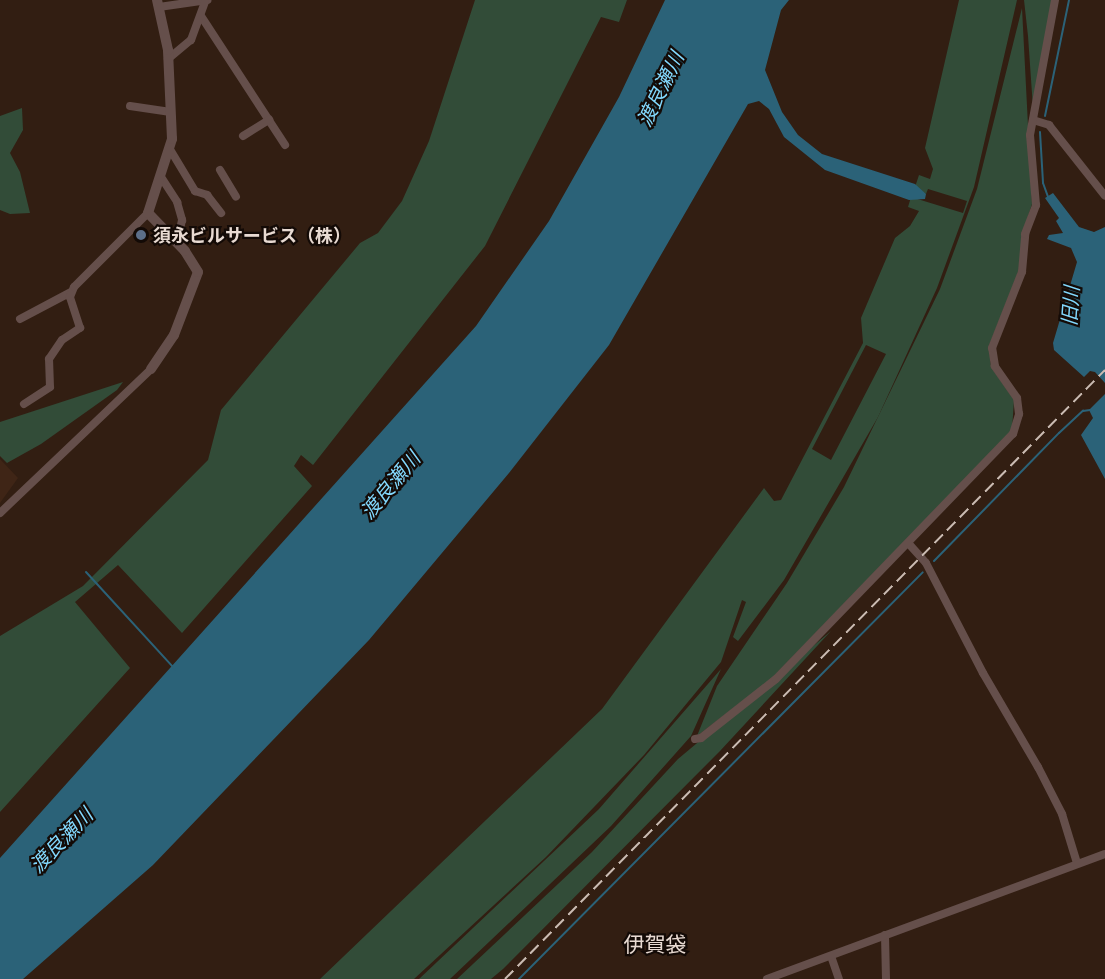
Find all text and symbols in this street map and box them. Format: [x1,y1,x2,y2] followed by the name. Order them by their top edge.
[632,48,688,130] water label: 渡良瀬川
[153,224,351,246] place label: 須永ビルサービス（株）
[134,228,148,242] marker: 須永ビルサービス（株）
[1057,285,1083,327] water label: 旧川
[355,447,425,523] water label: 渡良瀬川
[25,803,97,877] water label: 渡良瀬川
[624,931,686,957] district label: 伊賀袋

